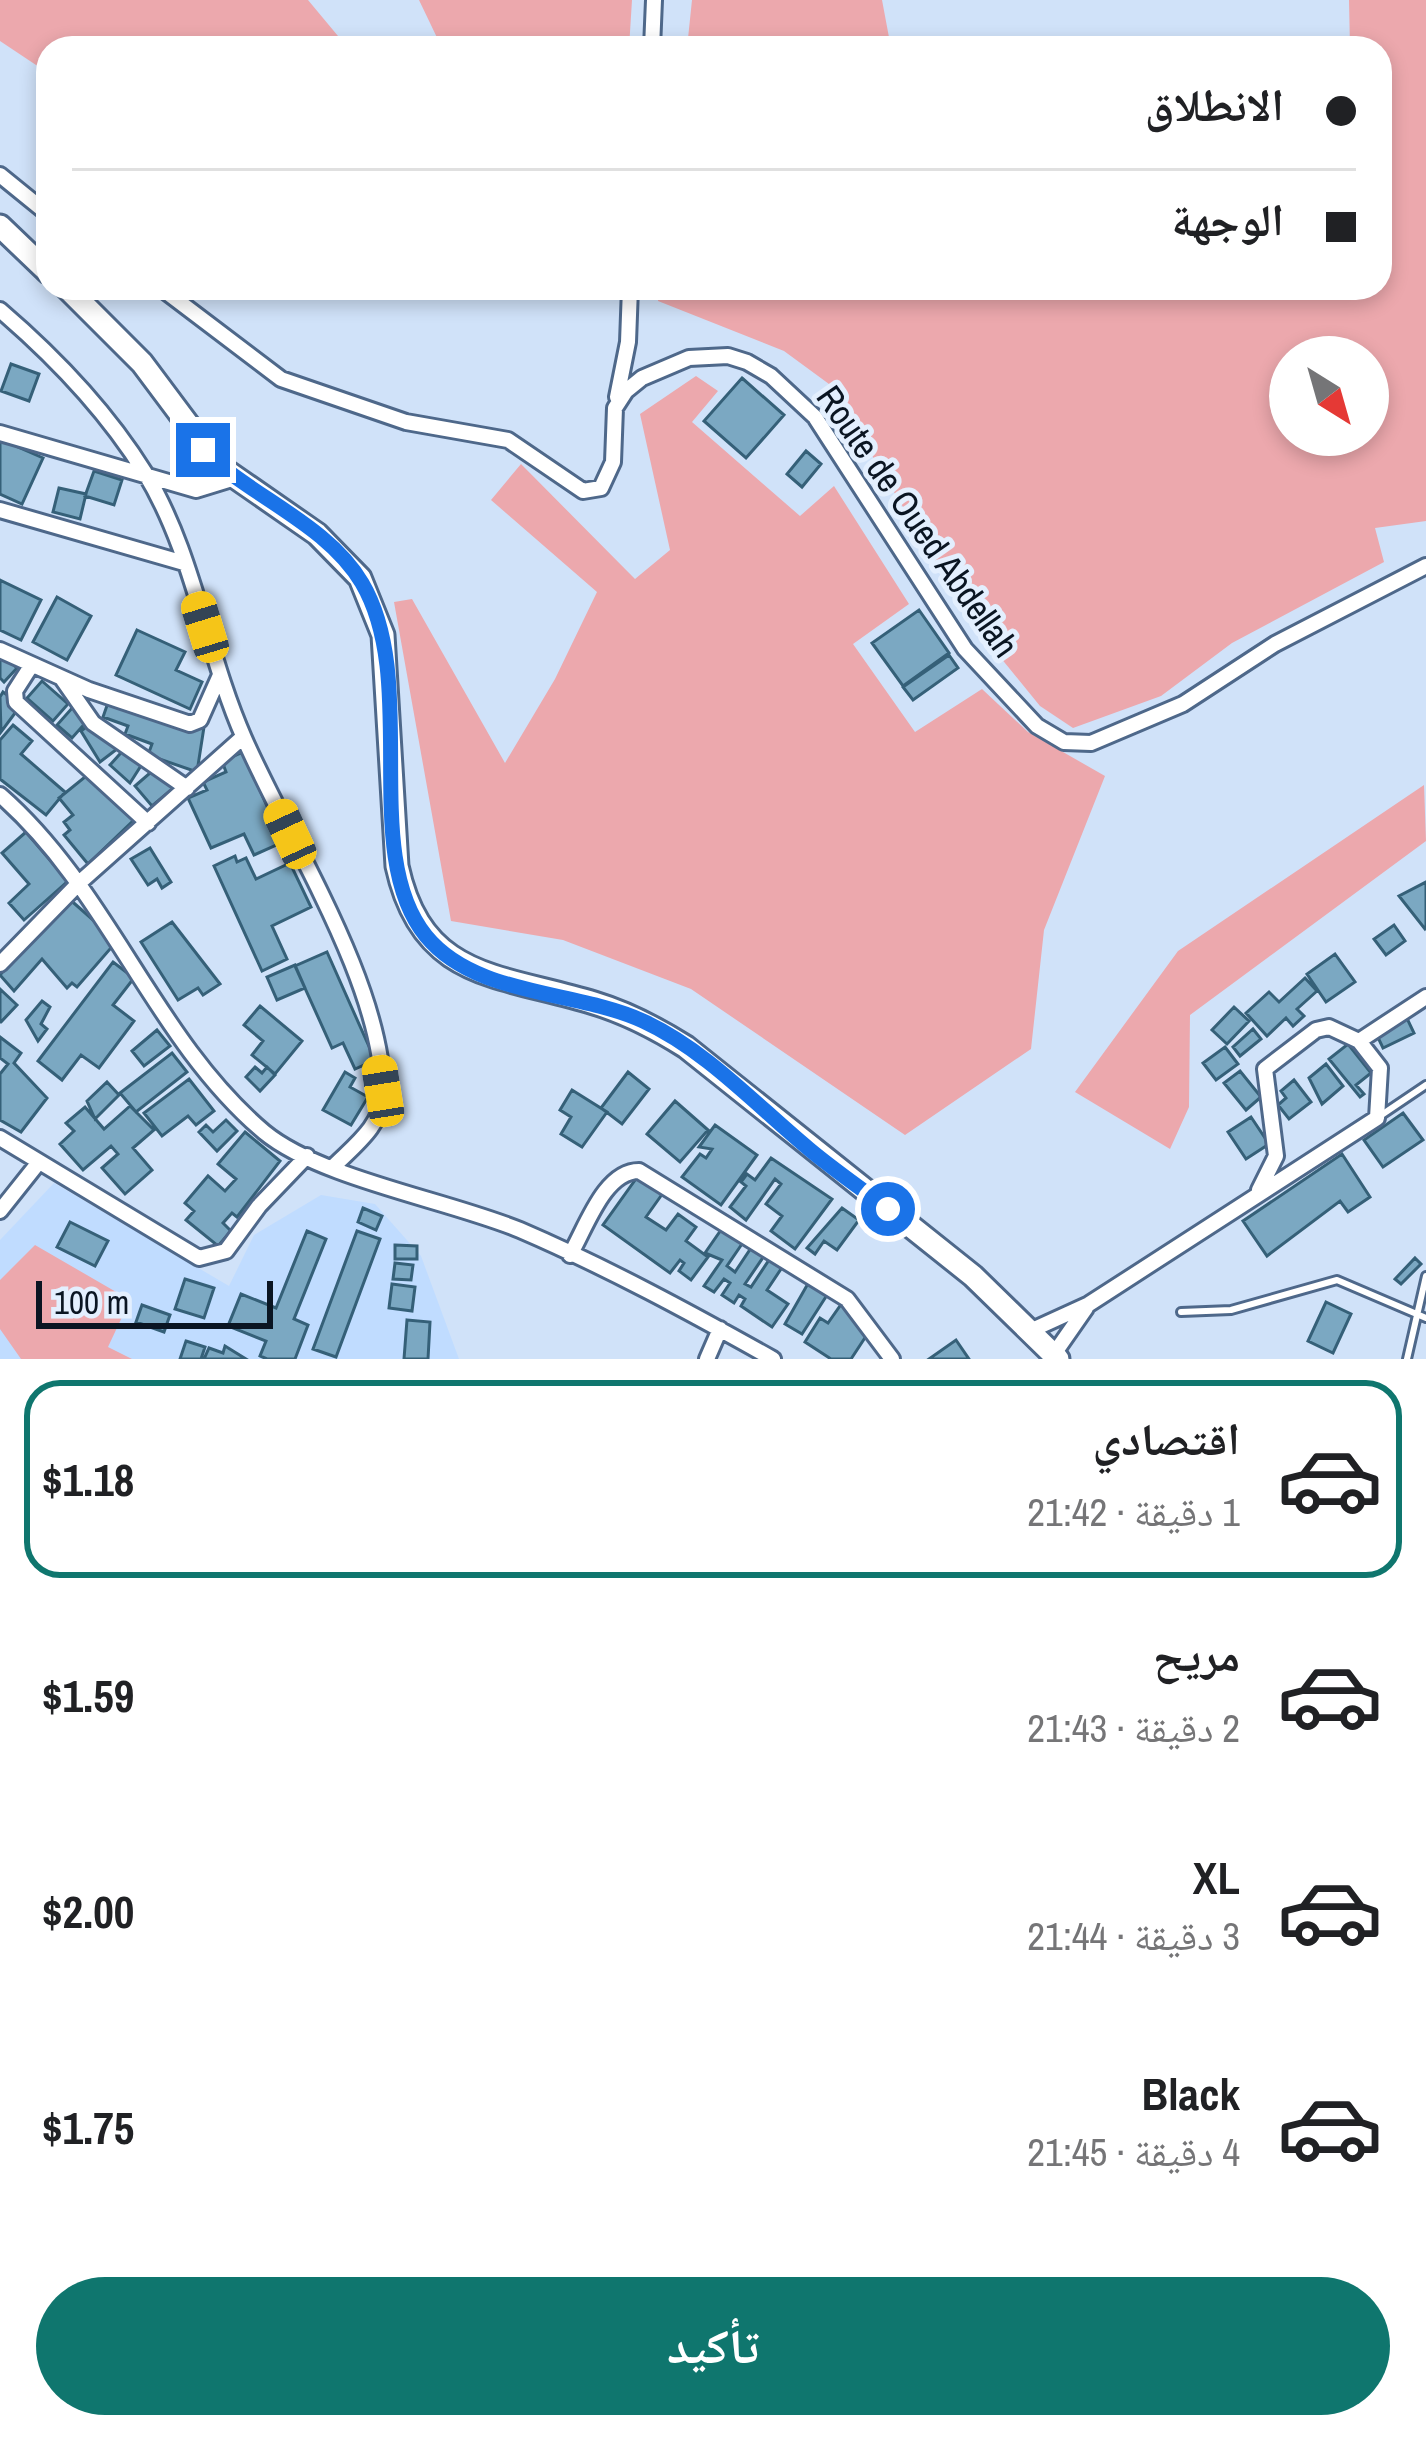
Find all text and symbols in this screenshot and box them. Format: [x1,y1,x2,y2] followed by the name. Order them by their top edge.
[1145,74,1284,135] text: الانطلاق
[1171,189,1284,250] text: الوجهة
[1269,336,1389,456] north arrow
[1269,336,1389,456] map controls
[806,375,1030,667] street label: Route de Oued Abdellah
[176,423,230,477] route end
[177,587,233,667] car
[258,794,322,874] car
[360,1053,406,1129] car
[861,1182,915,1236] route start
[36,1275,273,1328] scale bar
[54,1280,129,1324] text: 100 m
[1093,1408,1240,1469] text: اقتصادي
[1276,1425,1384,1533] icon: car
[42,1449,134,1510] text: $1.18
[1027,1486,1240,1538] text: 1 دقيقة · 21:42
[1153,1624,1240,1685] text: مريح
[1276,1641,1384,1749] icon: car
[42,1665,134,1726] text: $1.59
[1027,1702,1240,1754] text: 2 دقيقة · 21:43
[1193,1847,1240,1908] text: XL
[1276,1857,1384,1965] icon: car
[42,1881,134,1942] text: $2.00
[1027,1910,1240,1962] text: 3 دقيقة · 21:44
[1142,2063,1240,2124] text: Black
[1276,2073,1384,2181] icon: car
[42,2097,134,2158] text: $1.75
[1027,2126,1240,2178] text: 4 دقيقة · 21:45
[36,2277,1390,2415] button: تأكيد

